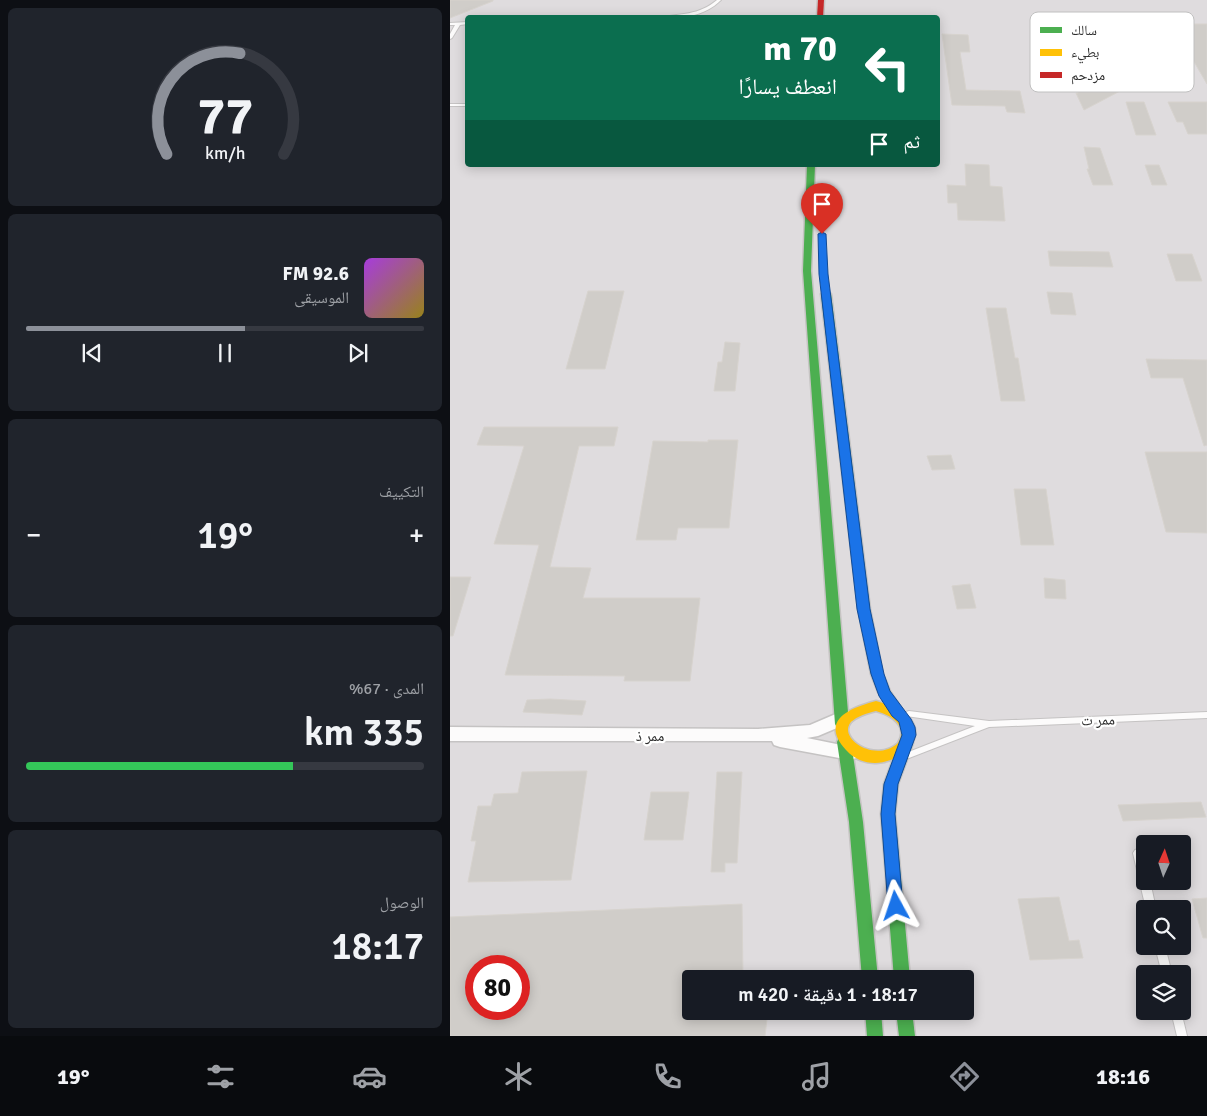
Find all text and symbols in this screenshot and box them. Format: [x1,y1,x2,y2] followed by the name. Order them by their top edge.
[1030,12,1194,92] legend
[1071,22,1097,39] text: سالك
[763,27,837,70] text: 70 m
[855,35,920,100] icon: left
[1071,44,1100,64] text: بطيء
[1071,67,1105,85] text: مزدحم
[739,73,837,100] text: انعطف يسارًا
[197,84,253,148] text: 77
[865,130,893,158] icon: arrive
[903,130,920,154] text: ثم
[205,142,245,164] text: km/h
[801,183,843,234] pin
[808,190,836,218] icon: arrive
[283,262,349,286] text: 92.6 FM
[294,288,349,308] text: الموسيقى
[78,339,106,367] icon: previous
[211,339,239,367] icon: pause
[344,339,372,367] icon: next
[379,482,424,502] text: التكييف
[197,512,253,559] text: 19°
[26,518,41,552] text: −
[409,518,424,552] text: +
[349,679,424,699] text: المدى · 67%
[304,709,424,756] text: 335 km
[1081,710,1115,730] street label: ممر ت
[636,727,664,745] street label: ممر ذ
[1136,835,1191,890] north arrow
[1136,835,1191,1020] map controls
[869,879,921,931] position arrow
[380,893,424,913] text: الوصول
[1136,900,1191,955] button: search
[331,923,424,970] text: 18:17
[465,955,530,1020] speed limit sign: 80
[1136,965,1191,1020] button: layers
[738,983,918,1007] text: 18:17 · 1 دقيقة · 420 m
[203,1059,238,1094] icon: filters
[352,1059,387,1094] icon: car
[501,1059,536,1094] icon: climate
[650,1059,685,1094] icon: phone
[799,1059,834,1094] icon: music
[947,1059,982,1094] icon: directions
[57,1063,90,1090] text: 19°
[1096,1063,1150,1090] text: 18:16

